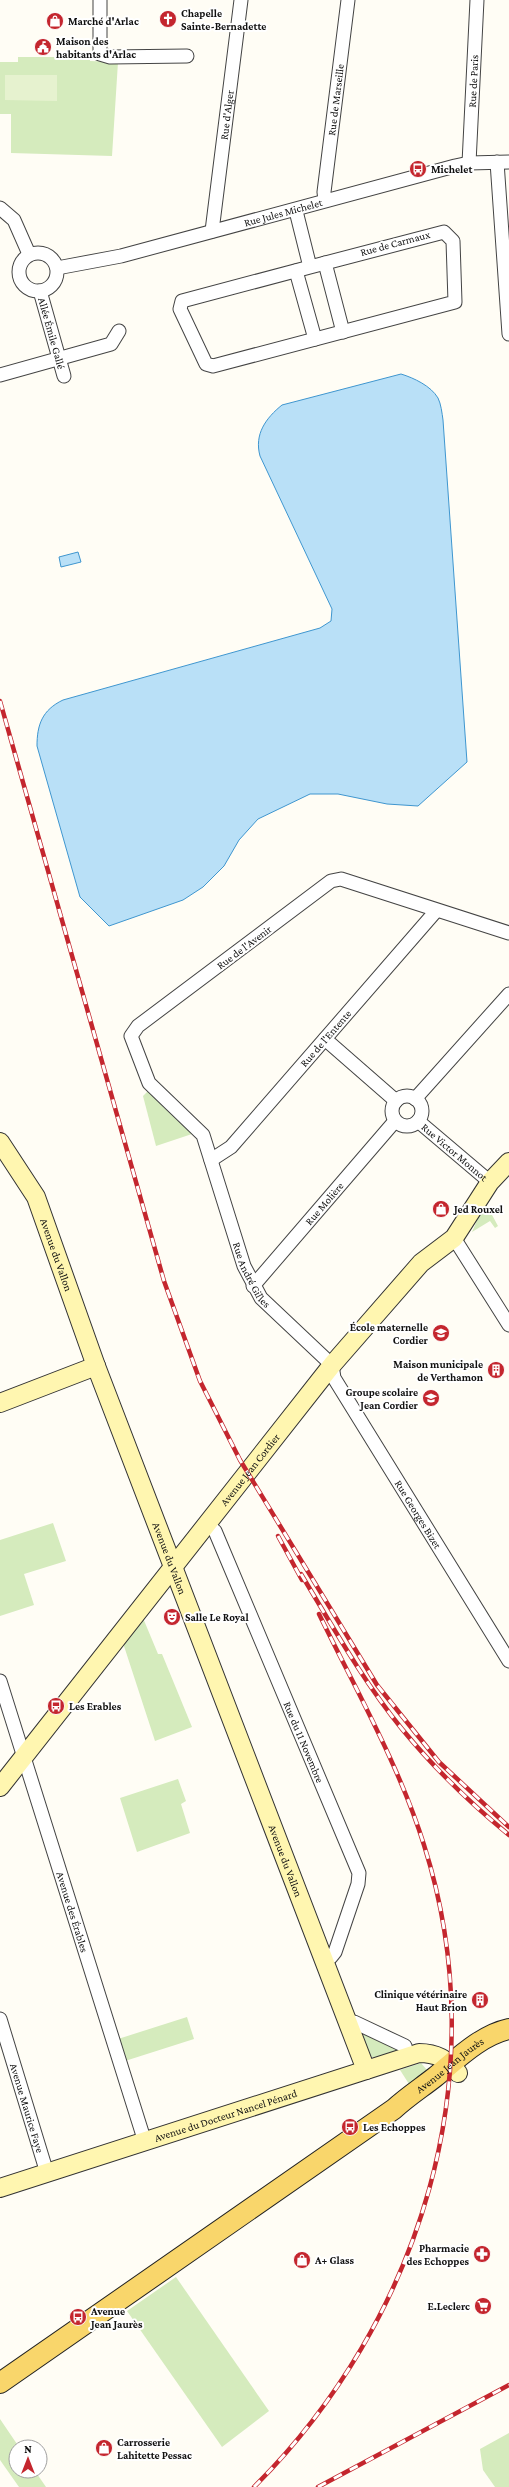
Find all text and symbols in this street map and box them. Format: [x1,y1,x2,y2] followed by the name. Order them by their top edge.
[181,7,266,32] place label: Chapelle Sainte-Bernadette
[158,9,178,29] church icon: Chapelle Sainte-Bernadette
[45,11,65,31] shop icon: Marché d'Arlac
[68,15,139,27] place label: Marché d'Arlac
[56,35,136,60] place label: Maison des habitants d'Arlac
[33,37,53,57] public building icon: Maison des habitants d'Arlac
[466,54,480,108] street label: Rue de Paris
[325,63,346,136] street label: Rue de Marseille
[217,89,236,141] street label: Rue d'Alger
[408,159,428,179] bus stop icon: Michelet
[431,163,472,175] place label: Michelet
[243,196,324,229] street label: Rue Jules Michelet
[359,228,431,258] street label: Rue de Carmaux
[36,296,68,371] street label: Allée Émile Gallé
[214,923,274,971] street label: Rue de l'Avenir
[298,1007,354,1069] street label: Rue de l'Entente
[419,1121,490,1184] street label: Rue Victor Monnot
[302,1179,346,1227] street label: Rue Molière
[431,1199,451,1219] shop icon: Jed Rouxel
[453,1203,504,1215] place label: Jed Rouxel
[38,1217,75,1293] street label: Avenue du Vallon
[231,1240,273,1310] street label: Rue André Gilles
[350,1321,429,1346] place label: École maternelle Cordier
[431,1323,451,1343] school or university icon: École maternelle Cordier
[393,1358,484,1383] place label: Maison municipale de Verthamon
[486,1360,506,1380] building icon: Maison municipale de Verthamon
[345,1386,419,1411] place label: Groupe scolaire Jean Cordier
[421,1388,441,1408] school or university icon: Groupe scolaire Jean Cordier
[218,1431,282,1508] street label: Avenue Jean Cordier
[393,1478,444,1551] street label: Rue Georges Bizet
[150,1521,189,1596] street label: Avenue du Vallon
[162,1607,182,1627] theatre icon: Salle Le Royal
[185,1611,249,1623] place label: Salle Le Royal
[46,1696,66,1716] bus stop icon: Les Erables
[69,1700,122,1712] place label: Les Erables
[281,1700,326,1785] street label: Rue du 11 Novembre
[267,1823,305,1899] street label: Avenue du Vallon
[54,1870,91,1954] street label: Avenue des Érables
[374,1988,468,2013] place label: Clinique vétérinaire Haut Brion
[470,1990,490,2010] building icon: Clinique vétérinaire Haut Brion
[414,2035,486,2095] street label: Avenue Jean Jaurès
[8,2062,46,2154] street label: Avenue Maurice Faye
[153,2087,299,2144] street label: Avenue du Docteur Nancel Pénard
[340,2117,360,2137] bus stop icon: Les Echoppes
[363,2121,426,2133] place label: Les Echoppes
[406,2242,470,2267] place label: Pharmacie des Echoppes
[472,2244,492,2264] pharmacy icon: Pharmacie des Echoppes
[292,2250,312,2270] shop icon: A+ Glass
[314,2254,355,2266] place label: A+ Glass
[473,2296,493,2316] supermarket icon: E.Leclerc
[427,2300,470,2312] place label: E.Leclerc
[90,2305,143,2330] place label: Avenue Jean Jaurès
[68,2307,88,2327] bus stop icon: Avenue Jean Jaurès
[117,2436,192,2461] place label: Carrosserie Lahitette Pessac
[94,2438,114,2458] shop icon: Carrosserie Lahitette Pessac
[8,2439,48,2479] north arrow
[24,2443,32,2455] text: N

